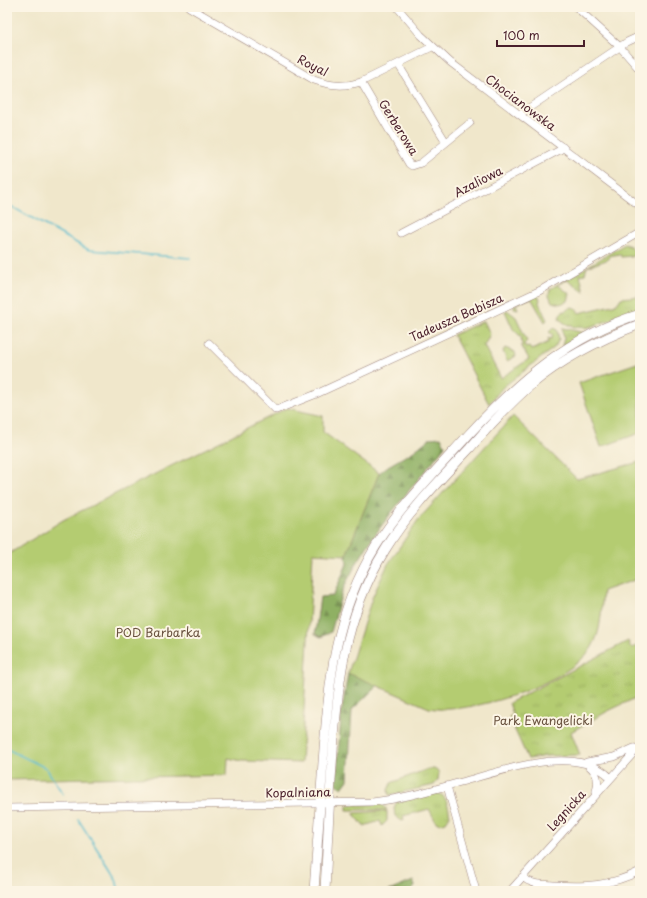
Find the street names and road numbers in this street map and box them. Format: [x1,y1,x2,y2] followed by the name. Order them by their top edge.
[294,50,332,80] street label: Royal
[482,69,560,135] street label: Chocianowska
[375,96,424,159] street label: Gerberowa
[450,161,506,201] street label: Azaliowa
[406,288,506,346] street label: Tadeusza Babisza
[265,782,331,802] street label: Kopalniana
[542,785,590,835] street label: Legnicka

